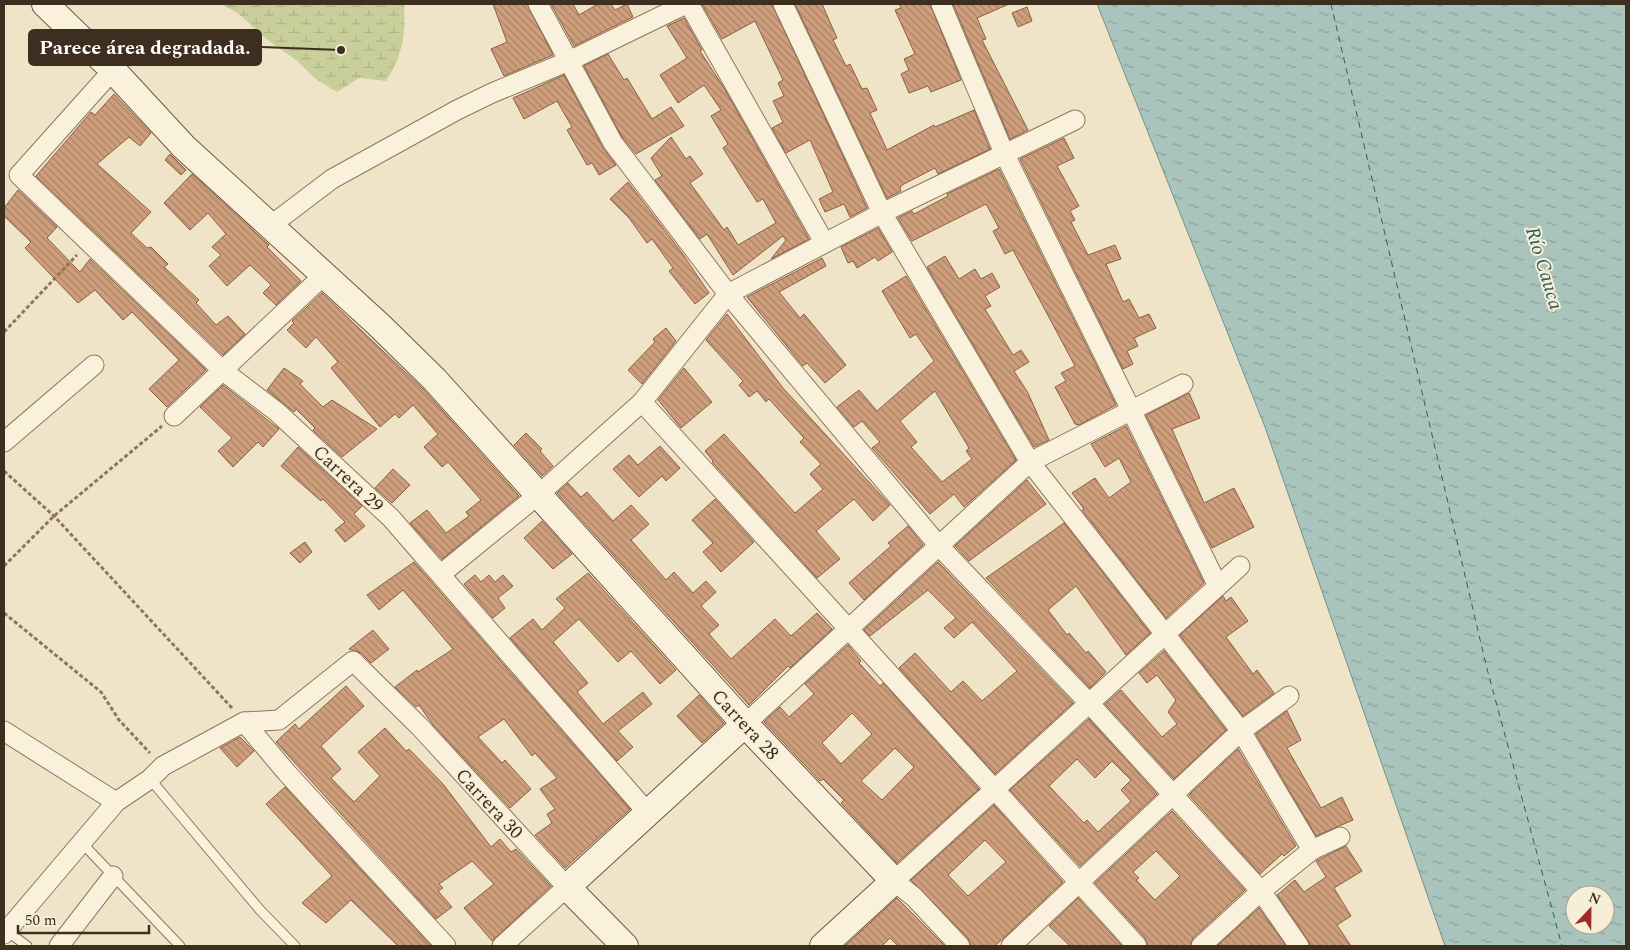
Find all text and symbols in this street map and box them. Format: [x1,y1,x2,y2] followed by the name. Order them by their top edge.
[29,30,261,65] callout: Parece área degradada.
[39,33,251,63] text: Parece área degradada.
[1517,223,1571,314] water label: Río Cauca
[306,438,390,520] street label: Carrera 29
[704,683,786,767] street label: Carrera 28
[448,762,530,846] street label: Carrera 30
[1565,885,1615,935] north arrow
[1585,887,1604,910] text: N
[18,902,149,934] scale bar
[25,909,57,932] text: 50 m

